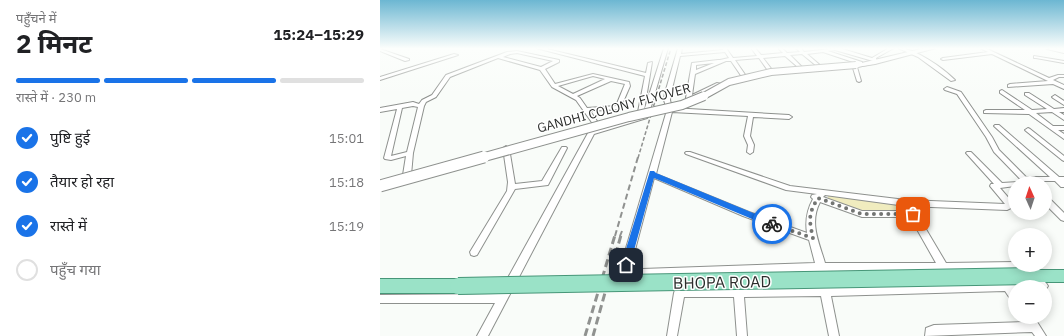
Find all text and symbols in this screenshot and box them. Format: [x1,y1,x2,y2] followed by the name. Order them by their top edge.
[16,10,57,27] text: पहुँचने में
[273,25,364,44] text: 15:24–15:29
[16,26,92,60] text: 2 मिनट
[535,79,693,137] street label: GANDHI COLONY FLYOVER
[16,89,96,106] text: रास्ते में · 230 m
[16,127,38,149] icon: check
[50,128,90,147] text: पुष्टि हुई
[329,130,364,147] text: 15:01
[16,171,38,193] icon: check
[50,172,114,191] text: तैयार हो रहा
[329,174,364,191] text: 15:18
[1008,176,1052,220] north arrow
[1008,176,1052,324] map controls
[896,197,930,231] pin
[902,203,924,225] icon: bag
[752,204,792,244] courier
[761,213,783,235] icon: bike
[16,215,38,237] icon: check
[50,216,87,235] text: रास्ते में
[329,218,364,235] text: 15:19
[1008,228,1052,272] button: +
[609,248,643,282] pin
[615,254,637,276] icon: home
[50,260,101,279] text: पहुँच गया
[673,271,771,293] street label: BHOPA ROAD
[1008,280,1052,324] button: −

